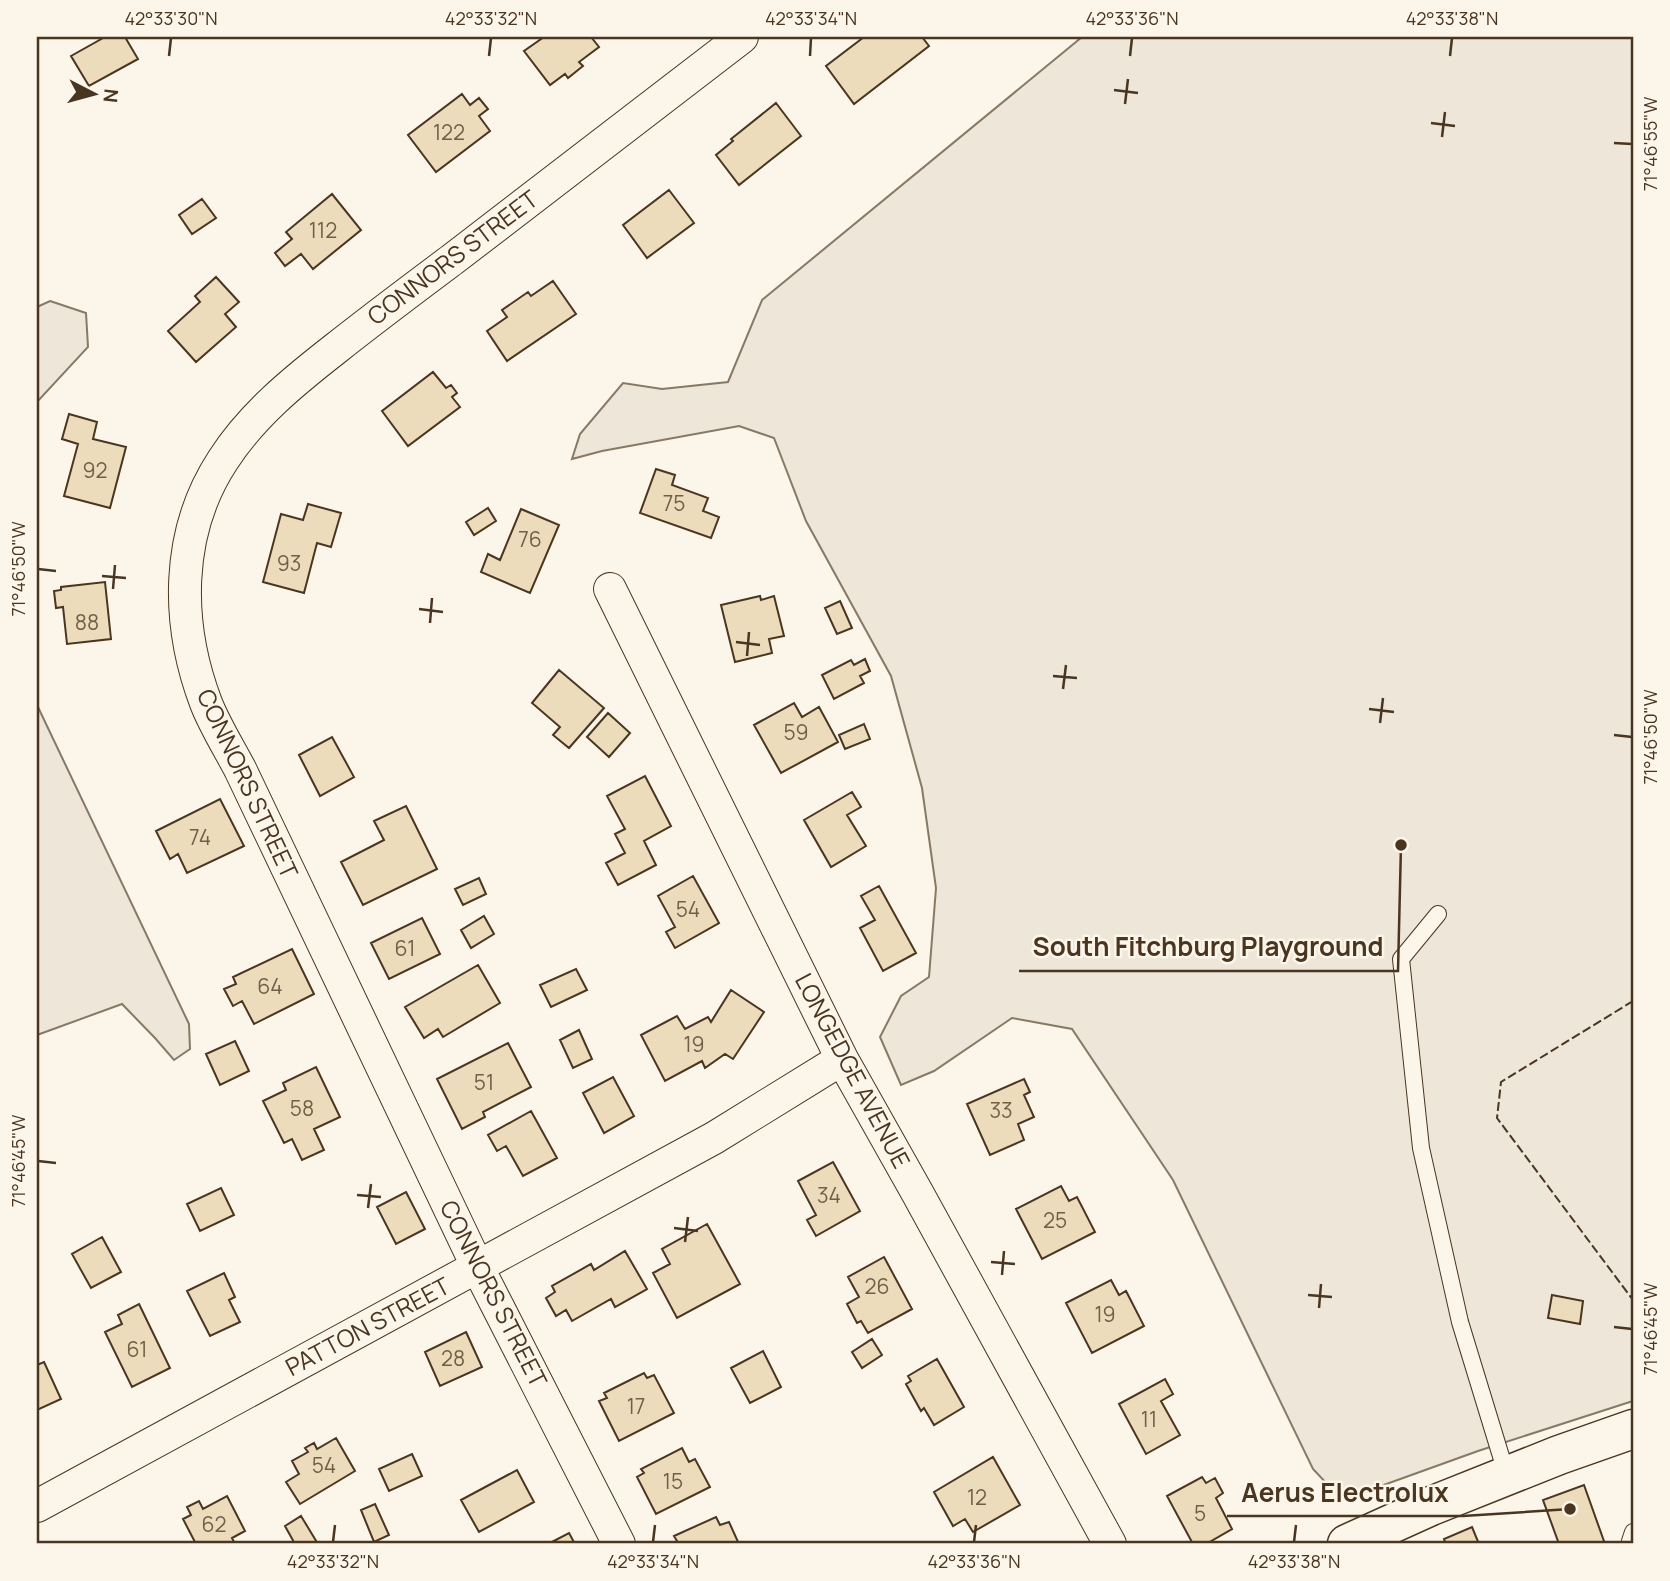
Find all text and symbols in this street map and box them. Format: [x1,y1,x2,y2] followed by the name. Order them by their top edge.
[124,6,218,30] text: 42°33'30"N
[445,6,537,30] text: 42°33'32"N
[765,6,857,30] text: 42°33'34"N
[1085,6,1179,30] text: 42°33'36"N
[1406,6,1498,30] text: 42°33'38"N
[60,60,130,130] north arrow
[97,88,125,104] text: N
[1638,97,1662,191] text: 71°46'55"W
[433,118,465,146] house number: 122
[360,181,545,332] street label: CONNORS STREET
[309,216,337,244] house number: 112
[82,456,108,484] house number: 92
[663,489,685,517] house number: 75
[6,521,30,617] text: 71°46'50"W
[518,525,542,553] house number: 76
[277,549,301,577] house number: 93
[75,608,99,636] house number: 88
[190,683,307,884] street label: CONNORS STREET
[1638,689,1662,785] text: 71°46'50"W
[783,718,809,746] house number: 59
[189,823,211,851] house number: 74
[676,895,700,923] house number: 54
[1019,924,1398,971] callout: South Fitchburg Playground
[1033,928,1383,964] text: South Fitchburg Playground
[395,934,415,962] house number: 61
[788,967,919,1174] street label: LONGEDGE AVENUE
[257,972,283,1000] house number: 64
[683,1030,705,1058] house number: 19
[474,1068,494,1096] house number: 51
[290,1094,314,1122] house number: 58
[989,1096,1013,1124] house number: 33
[6,1115,30,1207] text: 71°46'45"W
[817,1181,841,1209] house number: 34
[433,1194,556,1393] street label: CONNORS STREET
[1043,1206,1067,1234] house number: 25
[279,1268,456,1383] street label: PATTON STREET
[864,1272,890,1300] house number: 26
[1638,1283,1662,1375] text: 71°46'45"W
[1094,1300,1116,1328] house number: 19
[127,1335,147,1363] house number: 61
[441,1344,465,1372] house number: 28
[627,1392,645,1420] house number: 17
[1141,1405,1157,1433] house number: 11
[312,1451,336,1479] house number: 54
[663,1467,683,1495] house number: 15
[1227,1469,1463,1516] callout: Aerus Electrolux
[1241,1474,1449,1510] text: Aerus Electrolux
[967,1483,987,1511] house number: 12
[1194,1499,1206,1527] house number: 5
[201,1510,227,1538] house number: 62
[287,1549,379,1573] text: 42°33'32"N
[607,1549,699,1573] text: 42°33'34"N
[927,1549,1021,1573] text: 42°33'36"N
[1248,1549,1340,1573] text: 42°33'38"N

